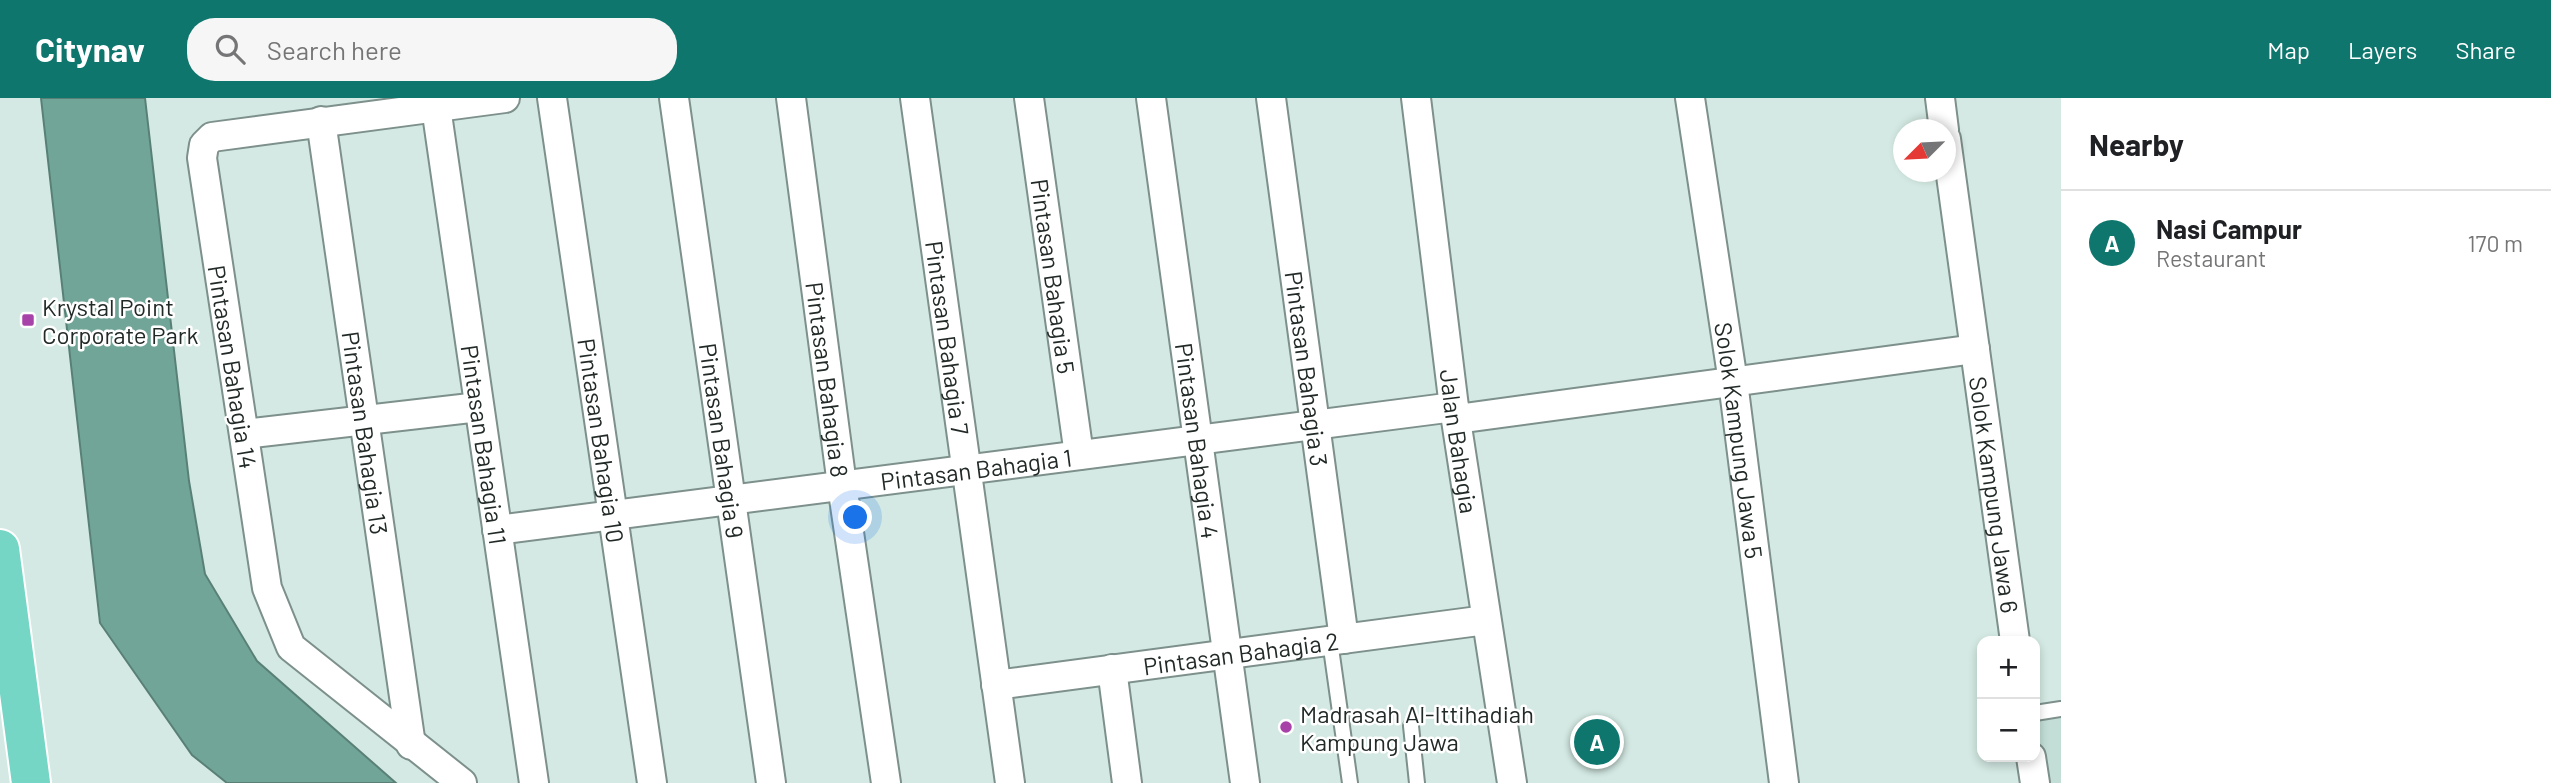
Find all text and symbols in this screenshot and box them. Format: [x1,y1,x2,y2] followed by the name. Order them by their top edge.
[187,18,677,81] search box
[35,29,145,69] text: Citynav
[211,30,249,68] icon: search
[267,34,402,65] text: Search here
[2267,35,2310,64] text: Map
[2348,35,2417,64] text: Layers
[2455,35,2516,64] text: Share
[1893,119,1956,182] north arrow
[2089,126,2184,162] text: Nearby
[1026,177,1082,376] street label: Pintasan Bahagia 5
[2156,213,2302,244] text: Nasi Campur
[2104,229,2120,257] text: A
[2467,229,2523,257] text: 170 m
[920,239,976,437] street label: Pintasan Bahagia 7
[2156,244,2266,272] text: Restaurant
[203,263,263,471] street label: Pintasan Bahagia 14
[1280,269,1335,468] street label: Pintasan Bahagia 3
[801,280,855,479] street label: Pintasan Bahagia 8
[42,292,199,349] place label: Krystal Point Corporate Park
[20,312,36,328] marker: Krystal Point Corporate Park
[1710,320,1770,560] street label: Solok Kampung Jawa 5
[337,329,395,536] street label: Pintasan Bahagia 13
[573,336,631,545] street label: Pintasan Bahagia 10
[694,341,751,540] street label: Pintasan Bahagia 9
[1170,341,1226,541] street label: Pintasan Bahagia 4
[456,343,514,546] street label: Pintasan Bahagia 11
[1435,368,1485,515] street label: Jalan Bahagia
[1964,374,2025,615] street label: Solok Kampung Jawa 6
[879,442,1073,495] street label: Pintasan Bahagia 1
[838,500,872,534] your location
[1141,625,1340,680] street label: Pintasan Bahagia 2
[1977,636,2040,762] map controls
[1977,636,2040,699] button: +
[1300,699,1534,756] place label: Madrasah Al-Ittihadiah Kampung Jawa
[1977,699,2040,762] button: −
[1574,716,1620,768] pin: A
[1278,719,1294,735] marker: Madrasah Al-Ittihadiah Kampung Jawa

